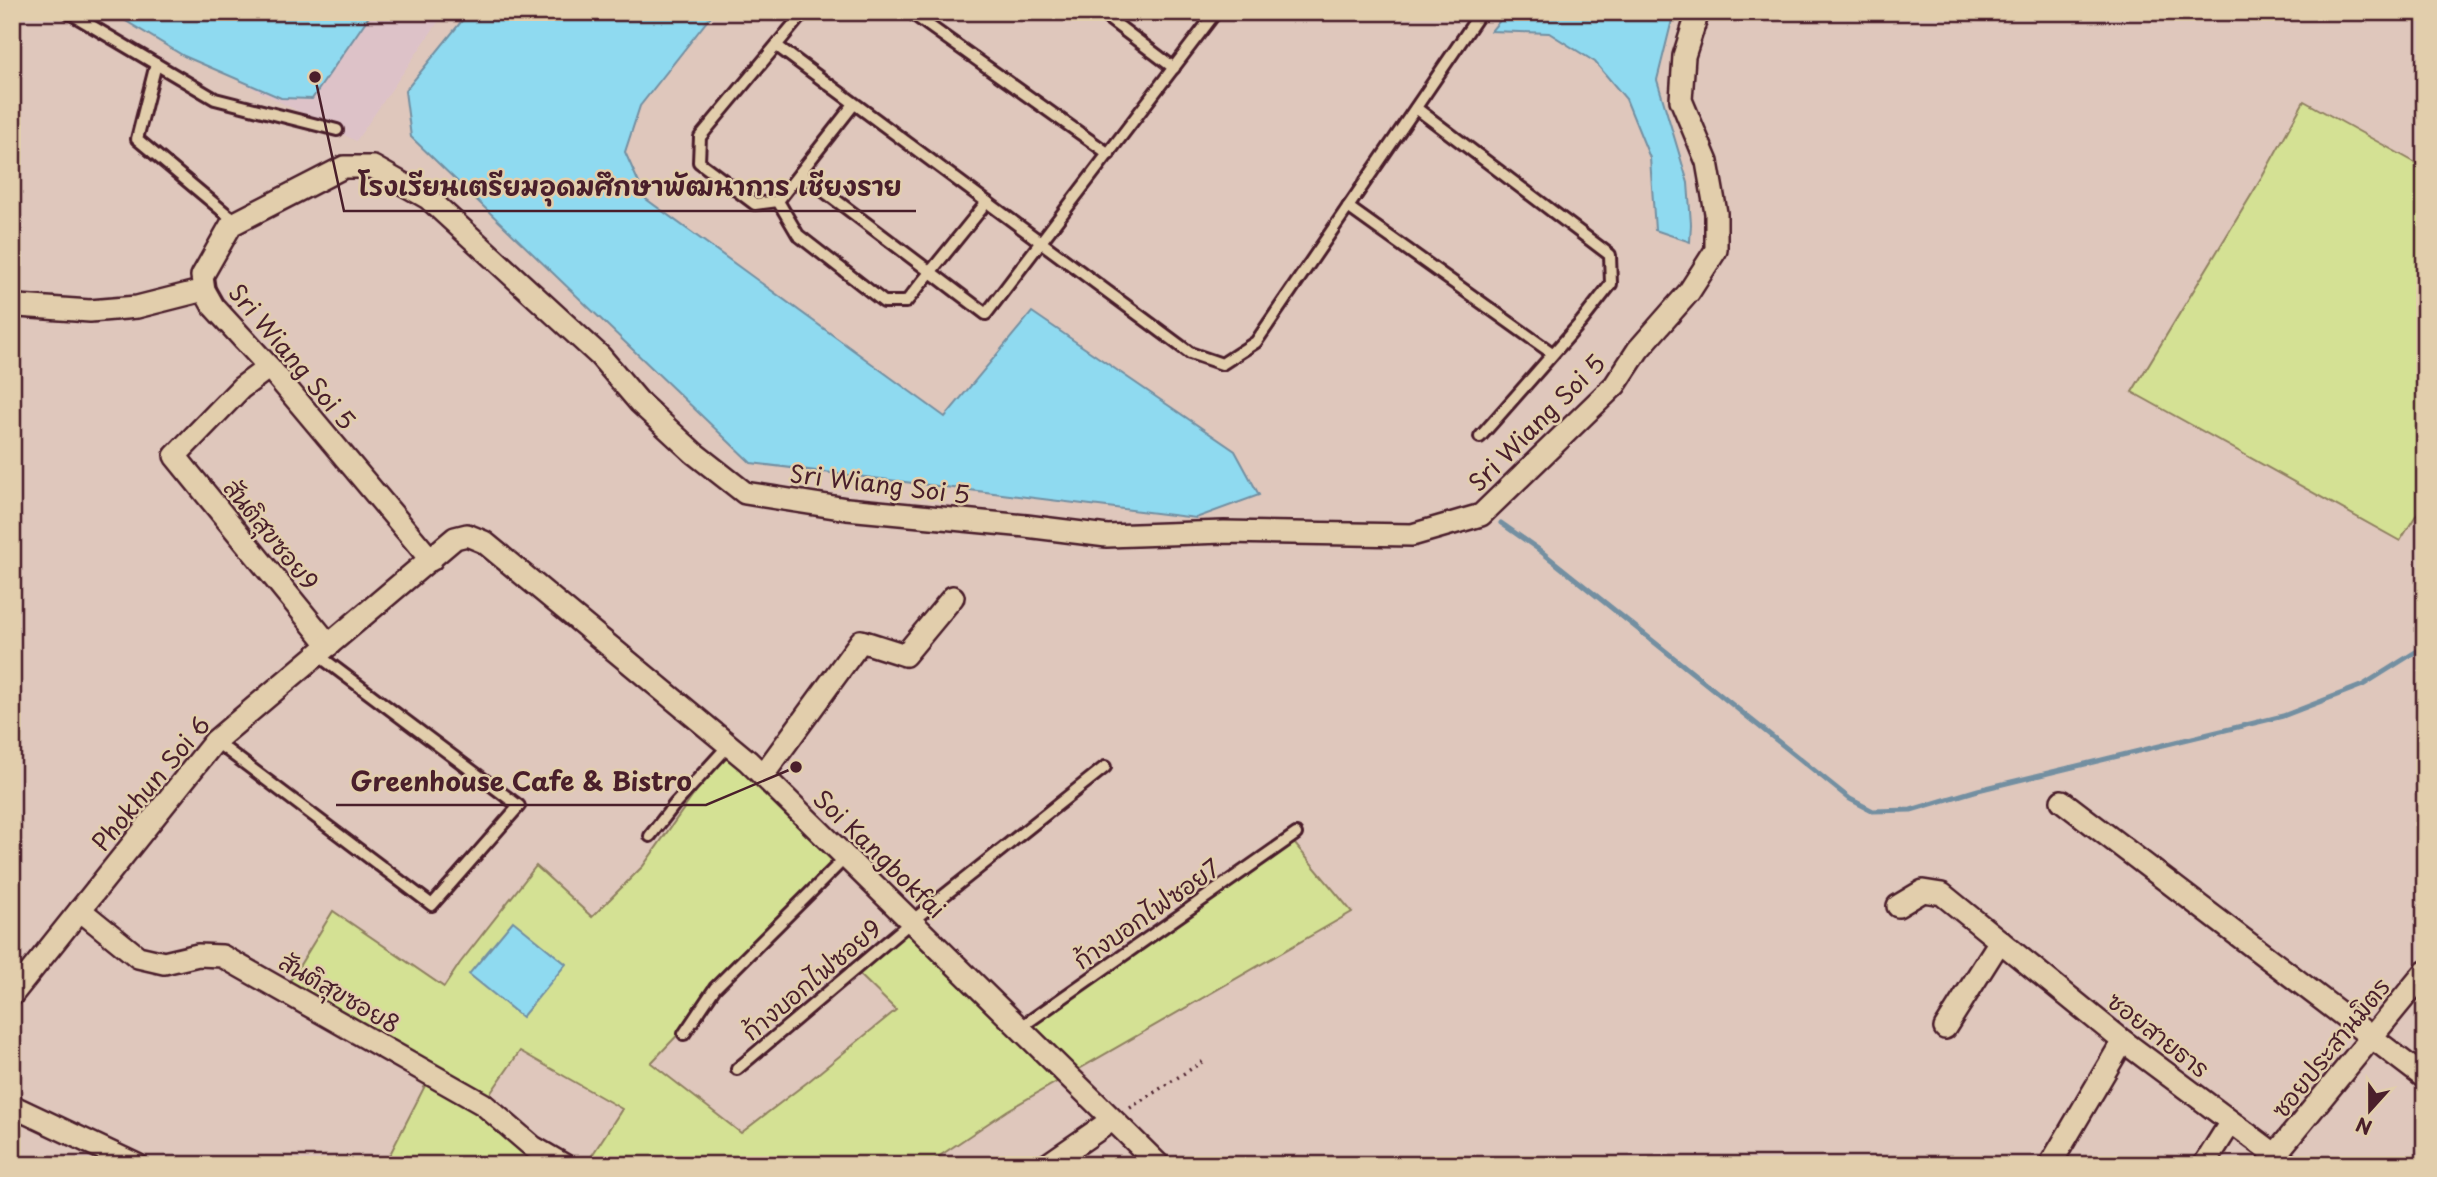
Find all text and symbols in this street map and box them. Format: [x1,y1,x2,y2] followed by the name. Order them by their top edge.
[344,164,916,211] callout: โรงเรียนเตรียมอุดมศึกษาพัฒนาการ เชียงราย
[357,166,902,207] text: โรงเรียนเตรียมอุดมศึกษาพัฒนาการ เชียงราย
[221,275,365,437] street label: Sri Wiang Soi 5
[1459,345,1613,499] street label: Sri Wiang Soi 5
[788,454,972,512] street label: Sri Wiang Soi 5
[214,471,328,599] street label: สันติสุขซอย9
[82,707,218,859] street label: Phokhun Soi 6
[336,758,706,805] callout: Greenhouse Cafe & Bistro
[350,761,692,800] text: Greenhouse Cafe & Bistro
[806,780,954,926] street label: Soi Kangbokfai
[1065,849,1227,977] street label: ก้างบอกไฟซอย7
[733,910,889,1048] street label: ก้างบอกไฟซอย9
[272,943,407,1043] street label: สันติสุขซอย8
[2262,969,2398,1125] street label: ซอยประสานมิตร
[2100,983,2218,1085] street label: ซอยสายธาร
[2336,1076,2406,1146] north arrow
[2352,1111,2376,1143] text: N

